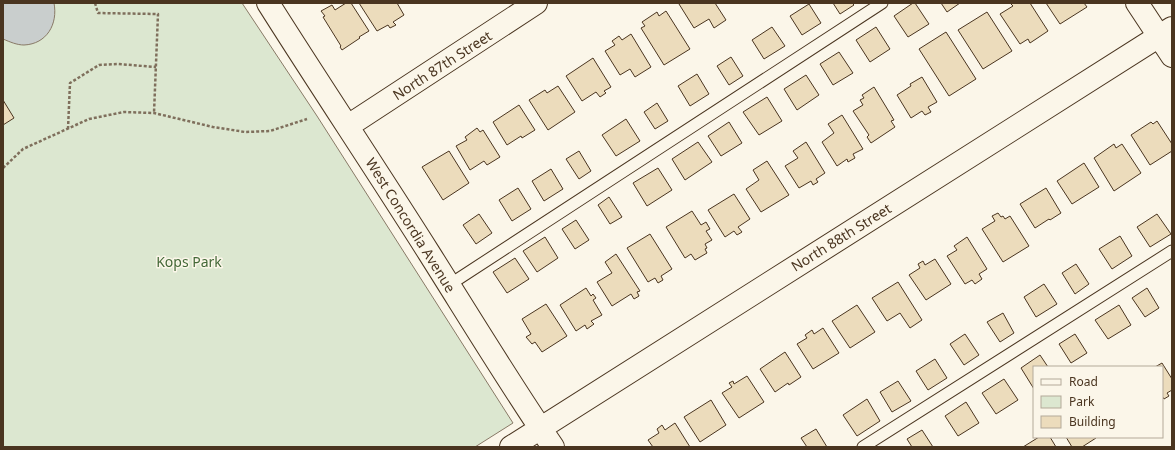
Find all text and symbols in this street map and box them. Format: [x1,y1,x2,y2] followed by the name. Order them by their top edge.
[389,26,495,104] street label: North 87th Street
[362,154,460,296] street label: West Concordia Avenue
[787,199,895,275] street label: North 88th Street
[156,252,222,271] park label: Kops Park
[1033,366,1163,438] legend
[1069,373,1098,390] text: Road
[1069,393,1095,410] text: Park
[1069,413,1116,430] text: Building

